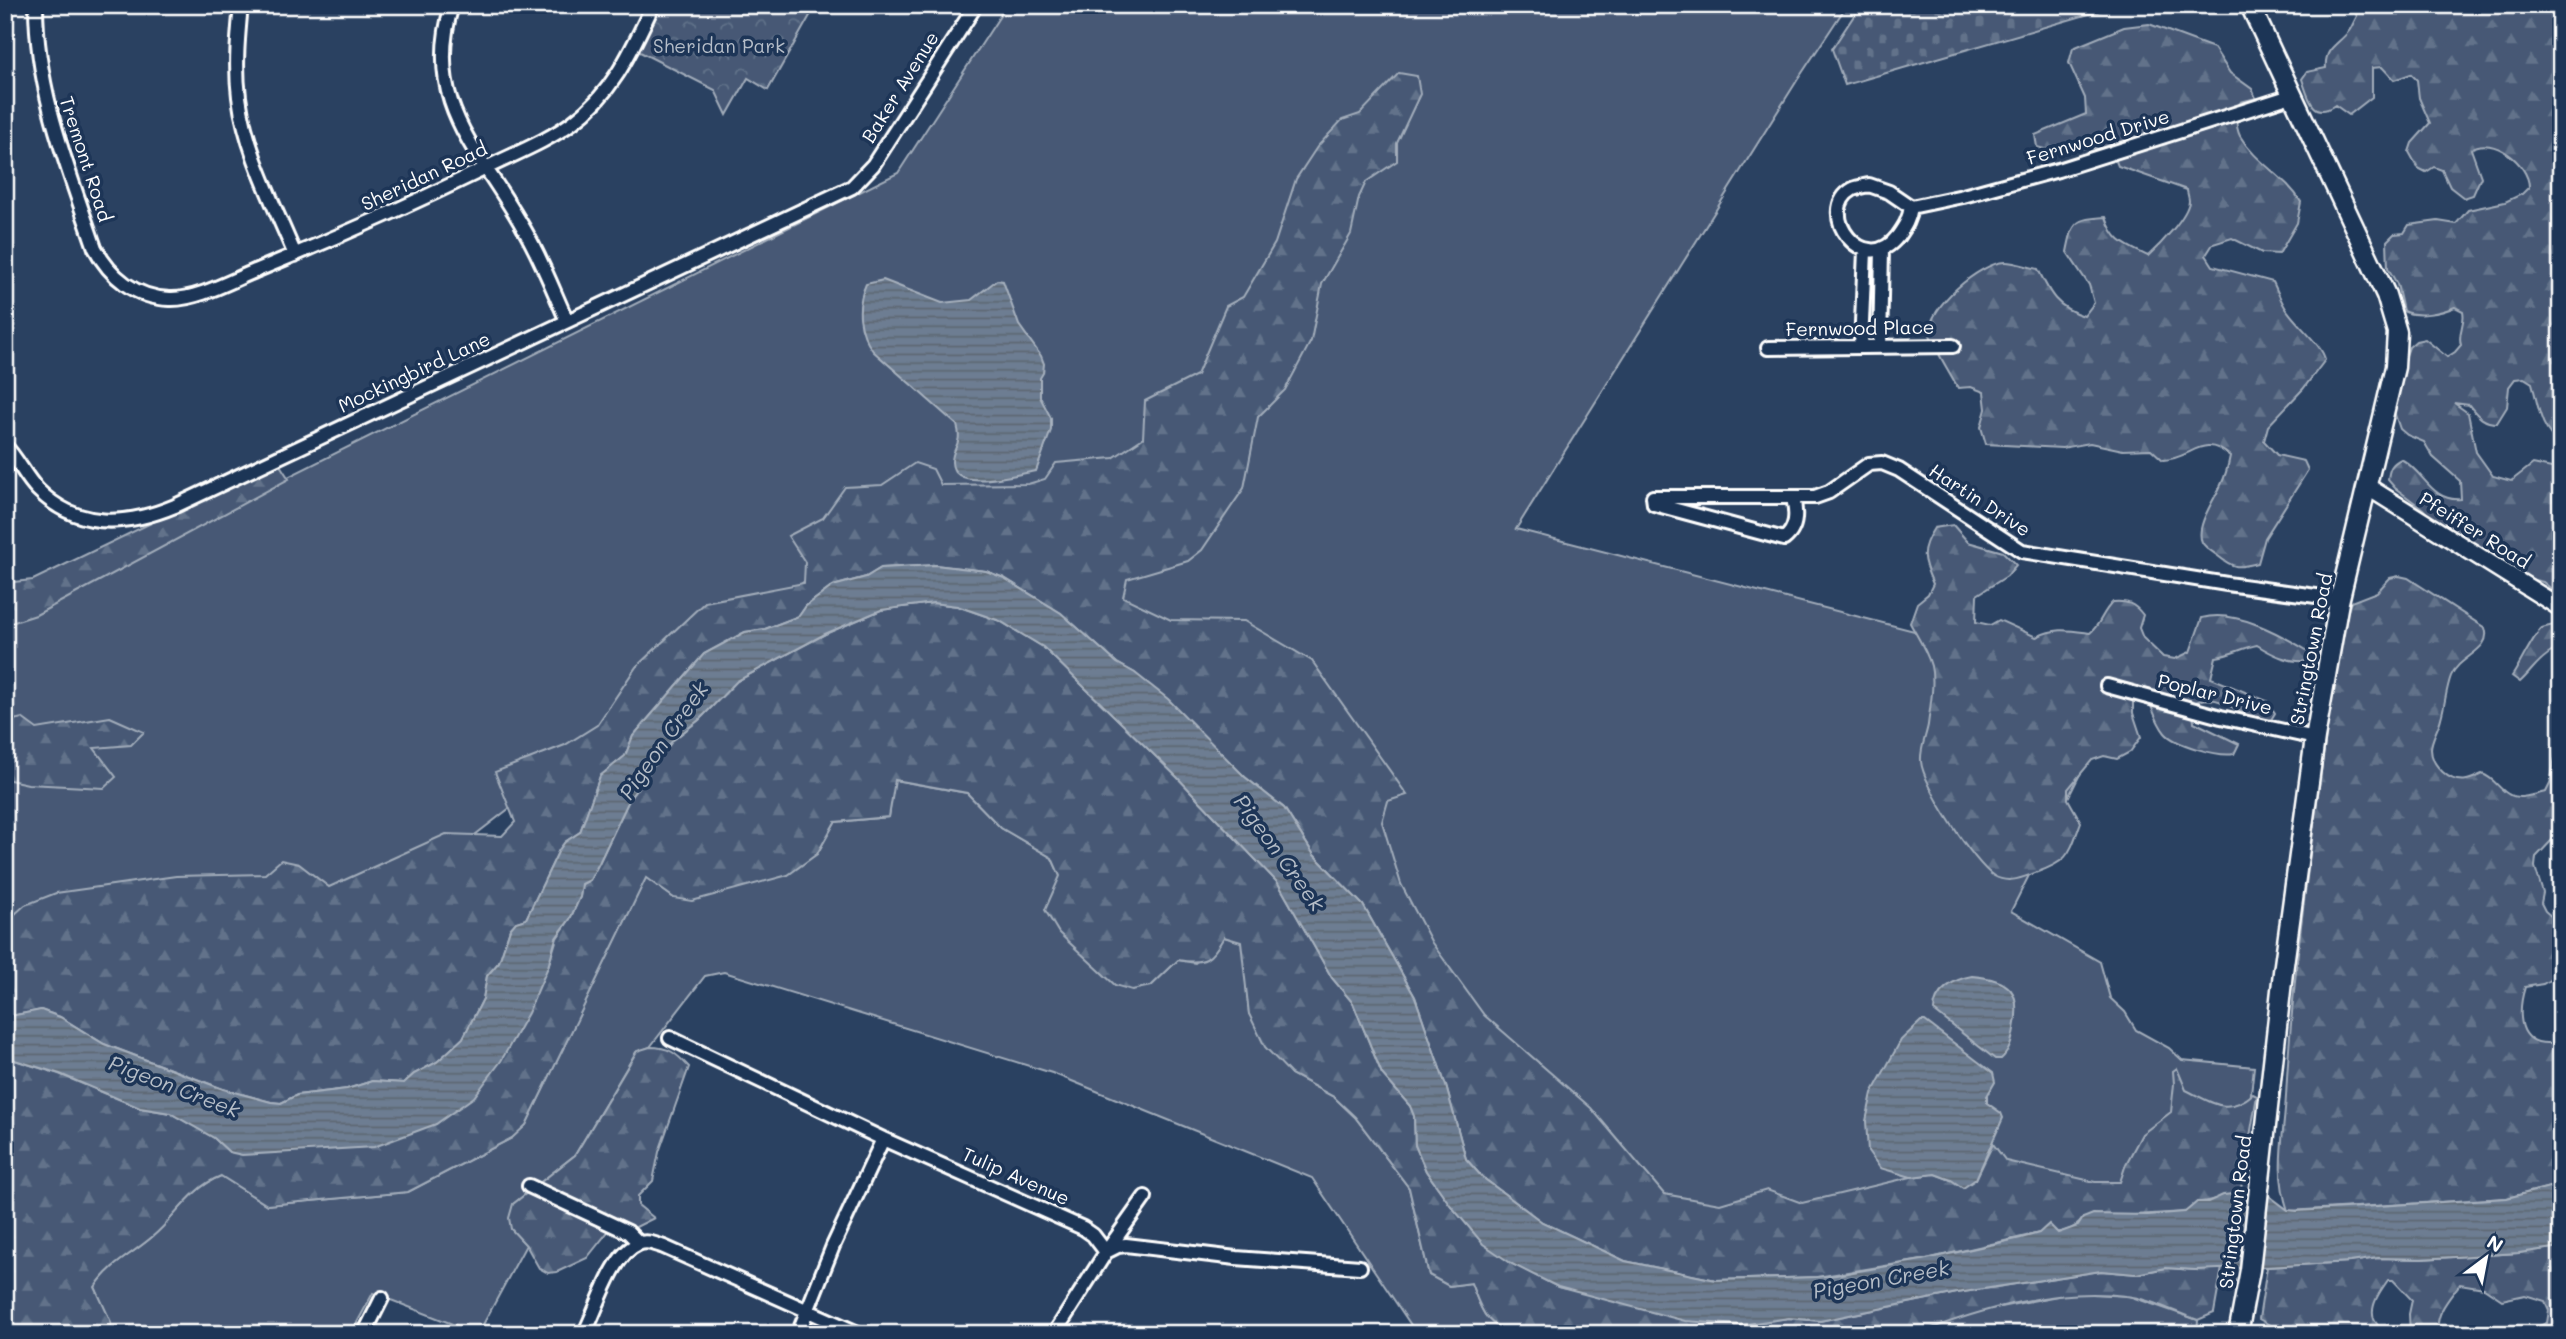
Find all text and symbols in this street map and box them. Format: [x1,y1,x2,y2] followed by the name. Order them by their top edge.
[855,26,944,147] street label: Baker Avenue
[653,33,785,58] park label: Sheridan Park
[54,93,119,225] street label: Tremont Road
[2023,103,2172,170] street label: Fernwood Drive
[357,135,491,216] street label: Sheridan Road
[1785,314,1935,341] street label: Fernwood Place
[334,325,494,418] street label: Mockingbird Lane
[1925,458,2036,542] street label: Hartin Drive
[2415,486,2535,574] street label: Pfeiffer Road
[2284,571,2337,727] street label: Stringtown Road
[2155,667,2275,720] street label: Poplar Drive
[612,675,714,804] water label: Pigeon Creek
[1229,788,1332,917] water label: Pigeon Creek
[105,1048,245,1123] water label: Pigeon Creek
[2213,1134,2256,1290] street label: Stringtown Road
[959,1141,1074,1210] street label: Tulip Avenue
[2450,1224,2520,1294] north arrow
[2483,1229,2508,1258] text: N
[1810,1253,1952,1304] water label: Pigeon Creek

